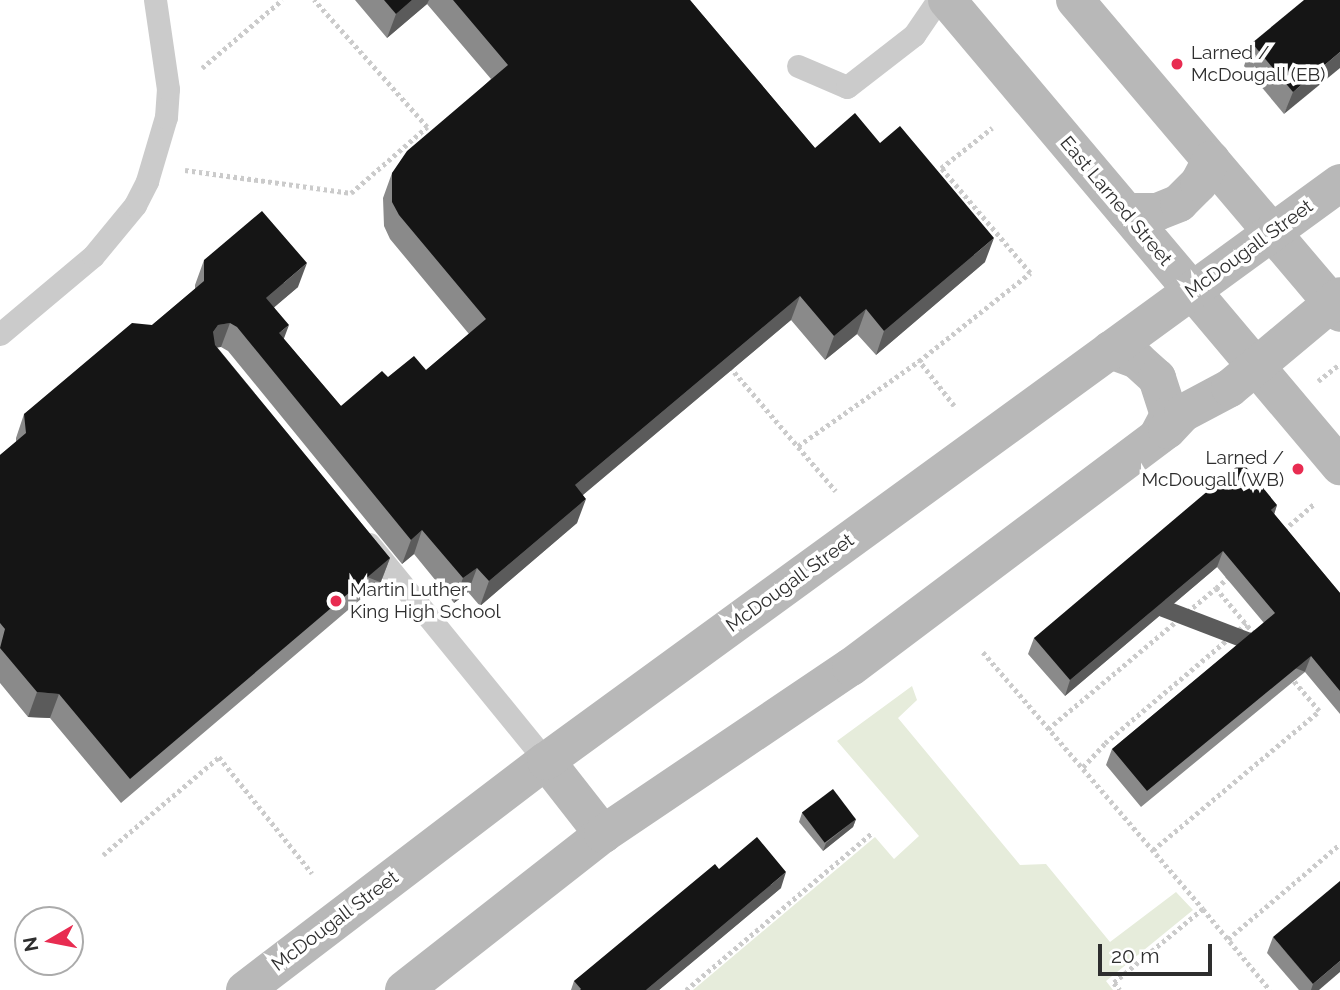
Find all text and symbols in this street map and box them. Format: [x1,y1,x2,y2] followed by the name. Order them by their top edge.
[1191,42,1326,86] place label: Larned / McDougall (EB)
[1169,56,1185,72] marker: Larned / McDougall (EB)
[1055,132,1177,270] street label: East Larned Street
[1180,195,1318,303] street label: McDougall Street
[1141,447,1284,491] place label: Larned / McDougall (WB)
[1290,461,1306,477] marker: Larned / McDougall (WB)
[721,529,859,637] street label: McDougall Street
[350,579,501,623] place label: Martin Luther King High School
[328,593,344,609] marker: Martin Luther King High School
[267,866,403,976] street label: McDougall Street
[14,906,84,976] north arrow
[1102,930,1216,974] scale bar
[18,935,42,953] text: N
[1111,943,1159,968] text: 20 m

